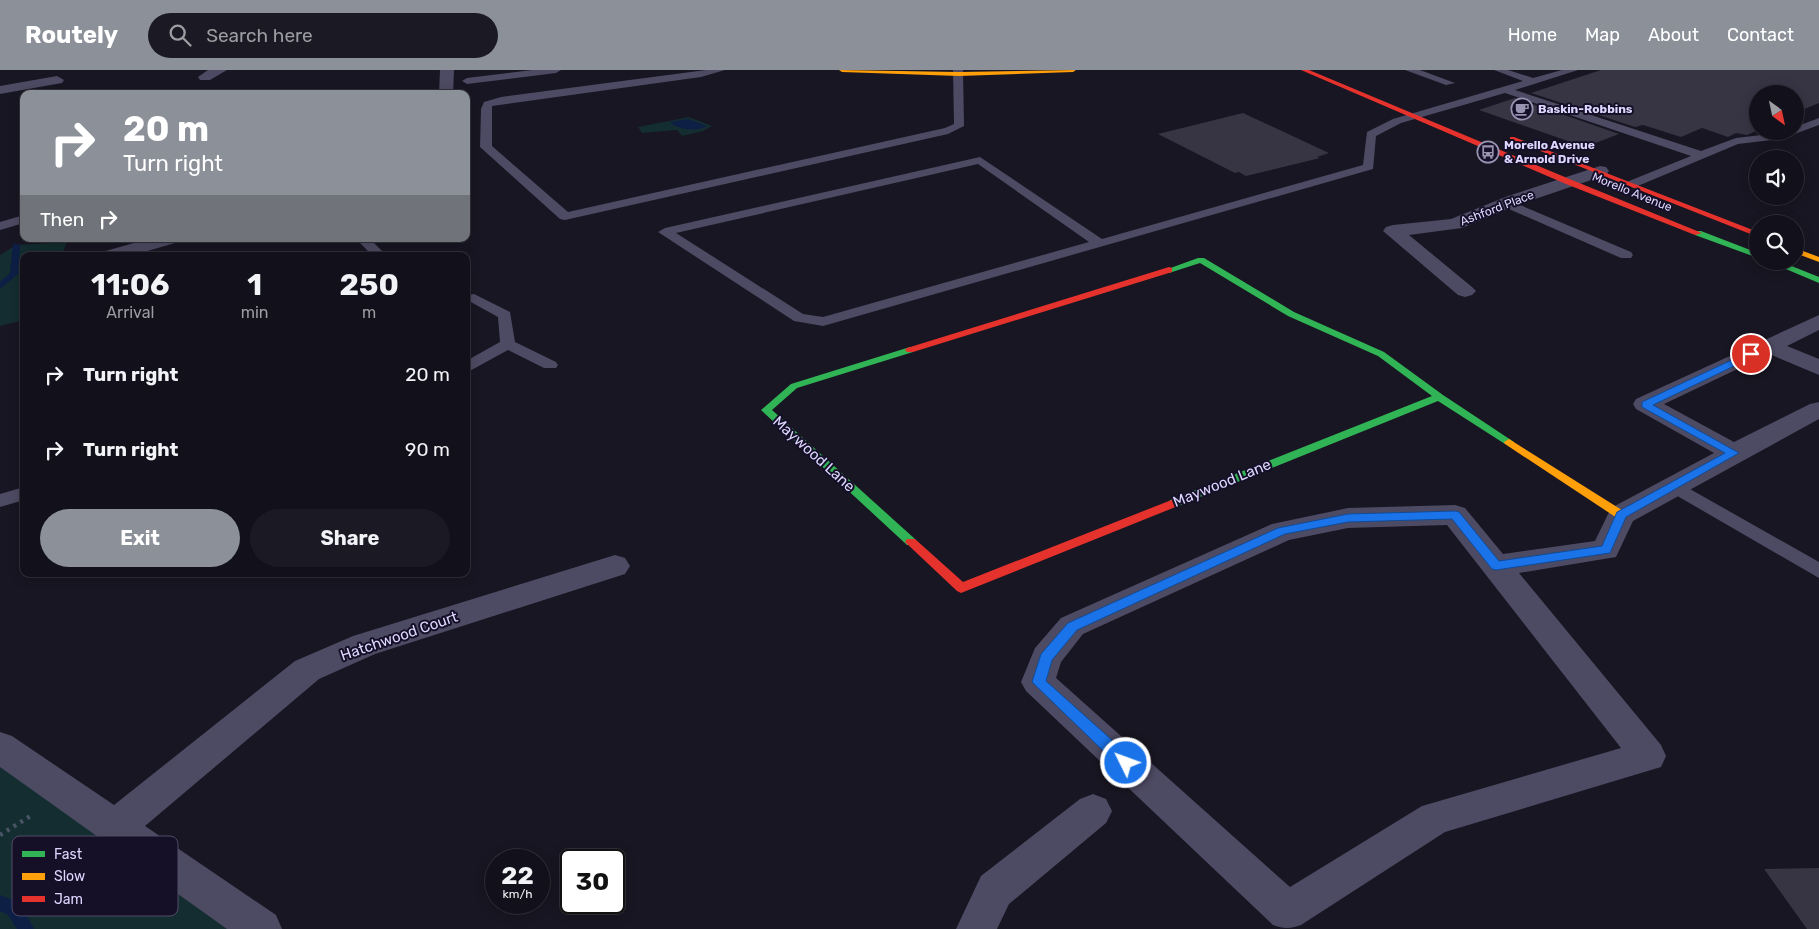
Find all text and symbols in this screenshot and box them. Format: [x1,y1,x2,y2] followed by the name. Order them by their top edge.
[148,13,498,58] search box
[25,21,118,49] text: Routely
[166,21,194,49] icon: search
[206,24,313,47] text: Search here
[1508,24,1557,46] text: Home
[1585,24,1620,46] text: Map
[1648,24,1699,46] text: About
[1727,24,1794,46] text: Contact
[1749,85,1804,140] north arrow
[1749,85,1804,270] map controls
[1510,97,1534,121] cafe icon: Baskin-Robbins
[1538,102,1633,116] place label: Baskin-Robbins
[123,108,209,150] text: 20 m
[40,110,105,175] icon: right
[1504,138,1595,166] place label: Morello Avenue & Arnold Drive
[1476,140,1500,164] bus stop icon: Morello Avenue & Arnold Drive
[123,150,223,177] text: Turn right
[1749,150,1804,205] button: sound
[1590,170,1674,215] street label: Morello Avenue
[1458,187,1536,228] street label: Ashford Place
[94,205,122,233] icon: right
[40,208,84,231] text: Then
[1749,215,1804,270] button: search
[91,267,170,303] text: 11:06
[247,267,262,303] text: 1
[340,267,399,303] text: 250
[106,303,154,322] text: Arrival
[241,303,269,322] text: min
[362,303,376,322] text: m
[1730,333,1772,375] pin
[1737,340,1765,368] icon: arrive
[40,361,68,389] icon: right
[83,363,178,386] text: Turn right
[405,363,450,386] text: 20 m
[769,412,859,496] street label: Maywood Lane
[40,436,68,464] icon: right
[83,438,178,461] text: Turn right
[405,438,450,461] text: 90 m
[1170,455,1274,511] street label: Maywood Lane
[40,509,240,567] button: Exit
[250,509,450,567] button: Share
[338,607,460,665] street label: Hatchwood Court
[1099,736,1151,788] position arrow
[12,836,178,916] legend
[54,846,83,863] text: Fast
[560,849,625,914] speed limit sign: 30
[501,861,534,890] text: 22
[54,868,85,885] text: Slow
[503,887,532,901] text: km/h
[54,891,83,908] text: Jam

